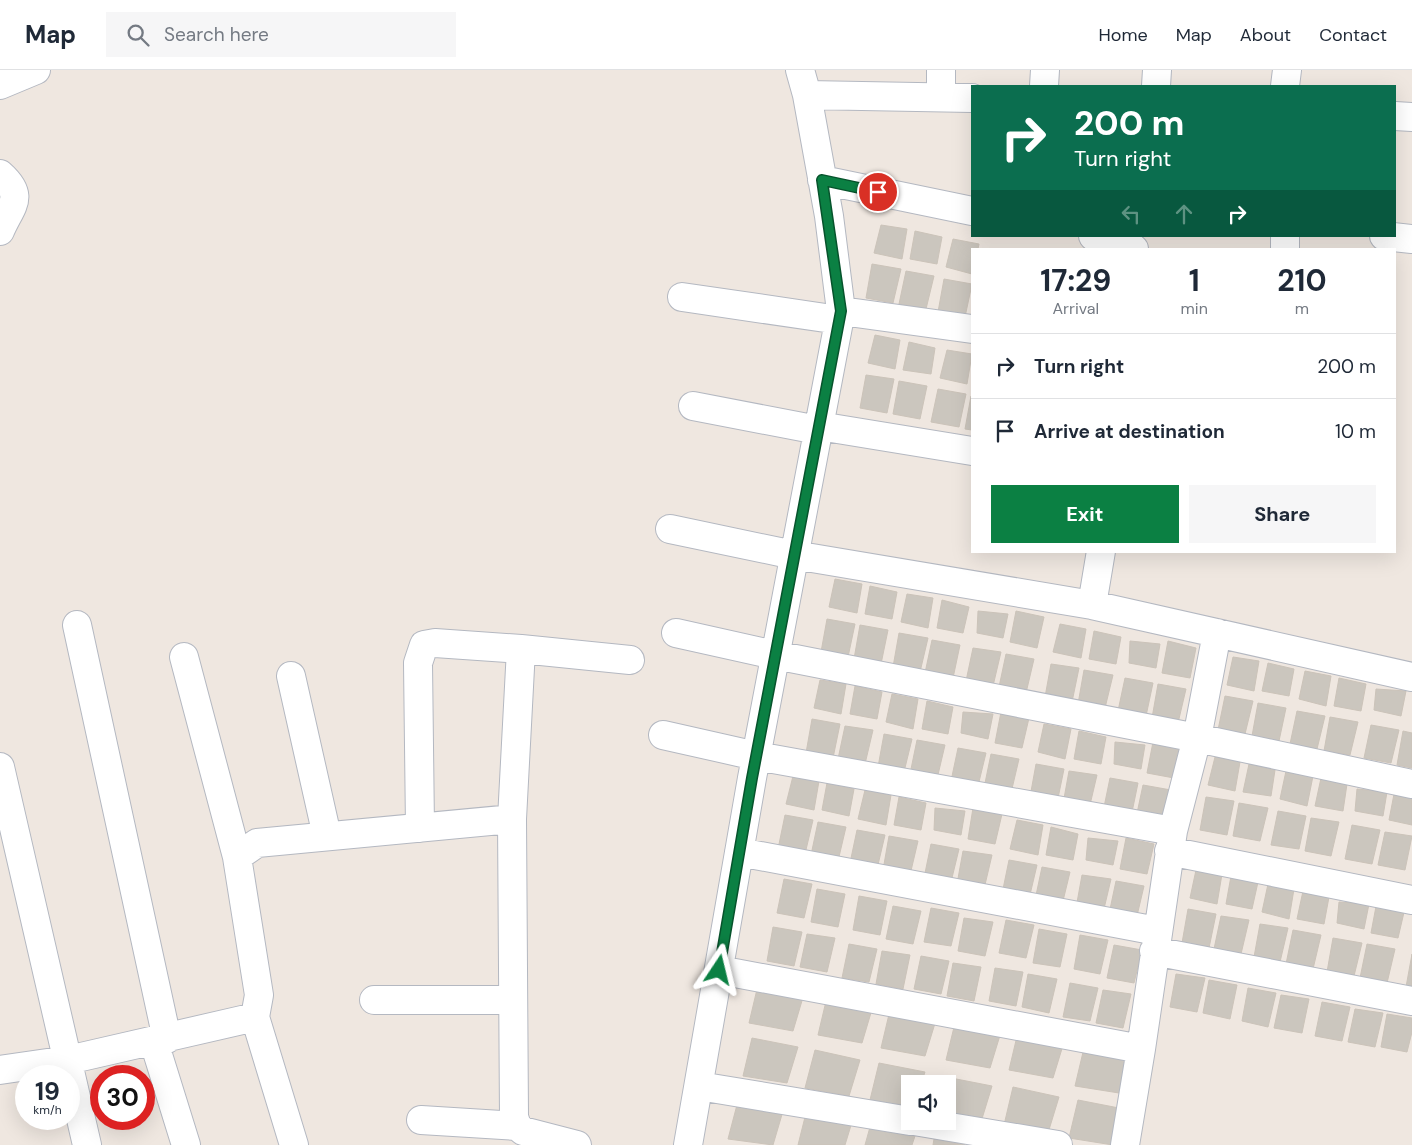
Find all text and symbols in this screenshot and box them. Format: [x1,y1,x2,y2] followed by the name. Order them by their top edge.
[106,12,456,57] search box
[25,19,76,50] text: Map
[124,21,152,49] icon: search
[164,22,269,47] text: Search here
[1098,23,1148,47] text: Home
[1176,23,1212,47] text: Map
[1240,23,1291,47] text: About
[1319,23,1387,47] text: Contact
[1074,100,1185,146] text: 200 m
[991,105,1056,170] icon: right
[1074,144,1171,173] text: Turn right
[857,171,899,213] pin
[864,178,892,206] icon: arrive
[1117,200,1145,228] icon: left
[1170,200,1198,228] icon: ahead
[1223,200,1251,228] icon: right
[1040,261,1111,300] text: 17:29
[1189,261,1200,300] text: 1
[1277,261,1327,300] text: 210
[1053,298,1099,319] text: Arrival
[1181,298,1208,319] text: min
[1295,298,1309,319] text: m
[991,352,1019,380] icon: right
[1034,354,1124,379] text: Turn right
[1317,354,1376,379] text: 200 m
[991,417,1019,445] icon: arrive
[1034,419,1225,444] text: Arrive at destination
[1335,419,1376,444] text: 10 m
[991,485,1179,543] button: Exit
[1189,485,1376,543] button: Share
[692,943,744,995] position arrow
[90,1065,155,1130] speed limit sign: 30
[35,1075,60,1108] text: 19
[901,1075,956,1130] map controls
[901,1075,956,1130] button: sound
[33,1102,62,1118] text: km/h

